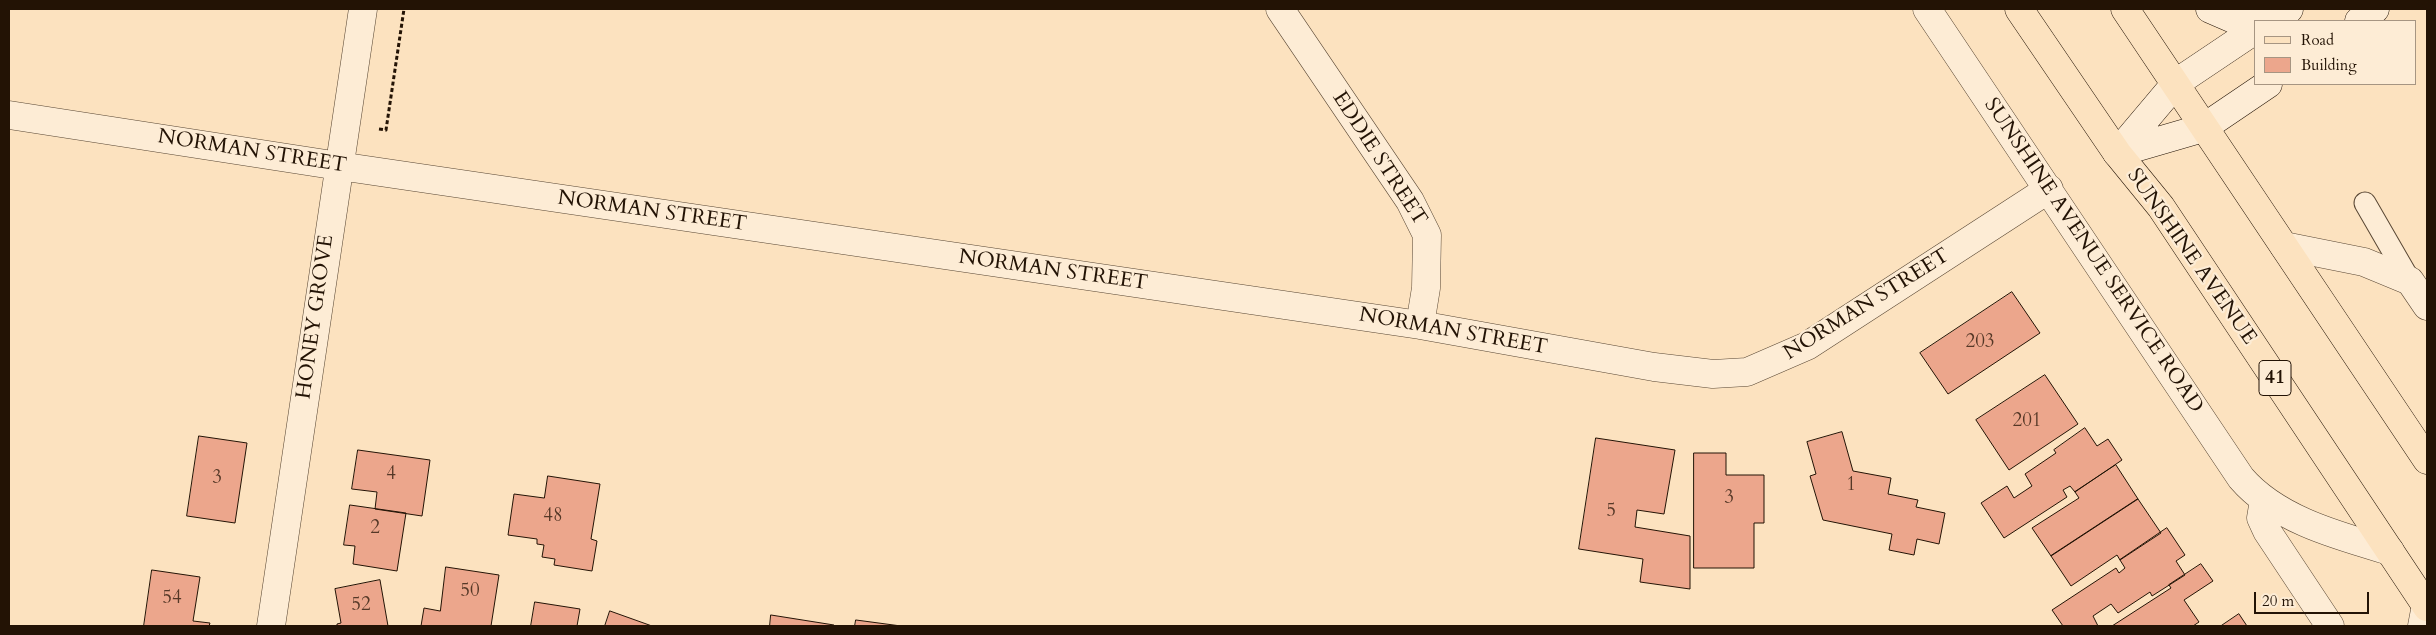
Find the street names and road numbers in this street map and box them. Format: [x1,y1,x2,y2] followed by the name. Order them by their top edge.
[1326,87,1432,231] street label: EDDIE STREET
[1978,94,2208,418] street label: SUNSHINE AVENUE SERVICE ROAD
[156,125,348,179] street label: NORMAN STREET
[2121,164,2261,350] street label: SUNSHINE AVENUE
[556,186,748,238] street label: NORMAN STREET
[292,233,340,401] street label: HONEY GROVE
[1779,244,1955,366] street label: NORMAN STREET
[957,245,1149,297] street label: NORMAN STREET
[1357,303,1549,361] street label: NORMAN STREET
[2259,360,2291,396] road number: 41

